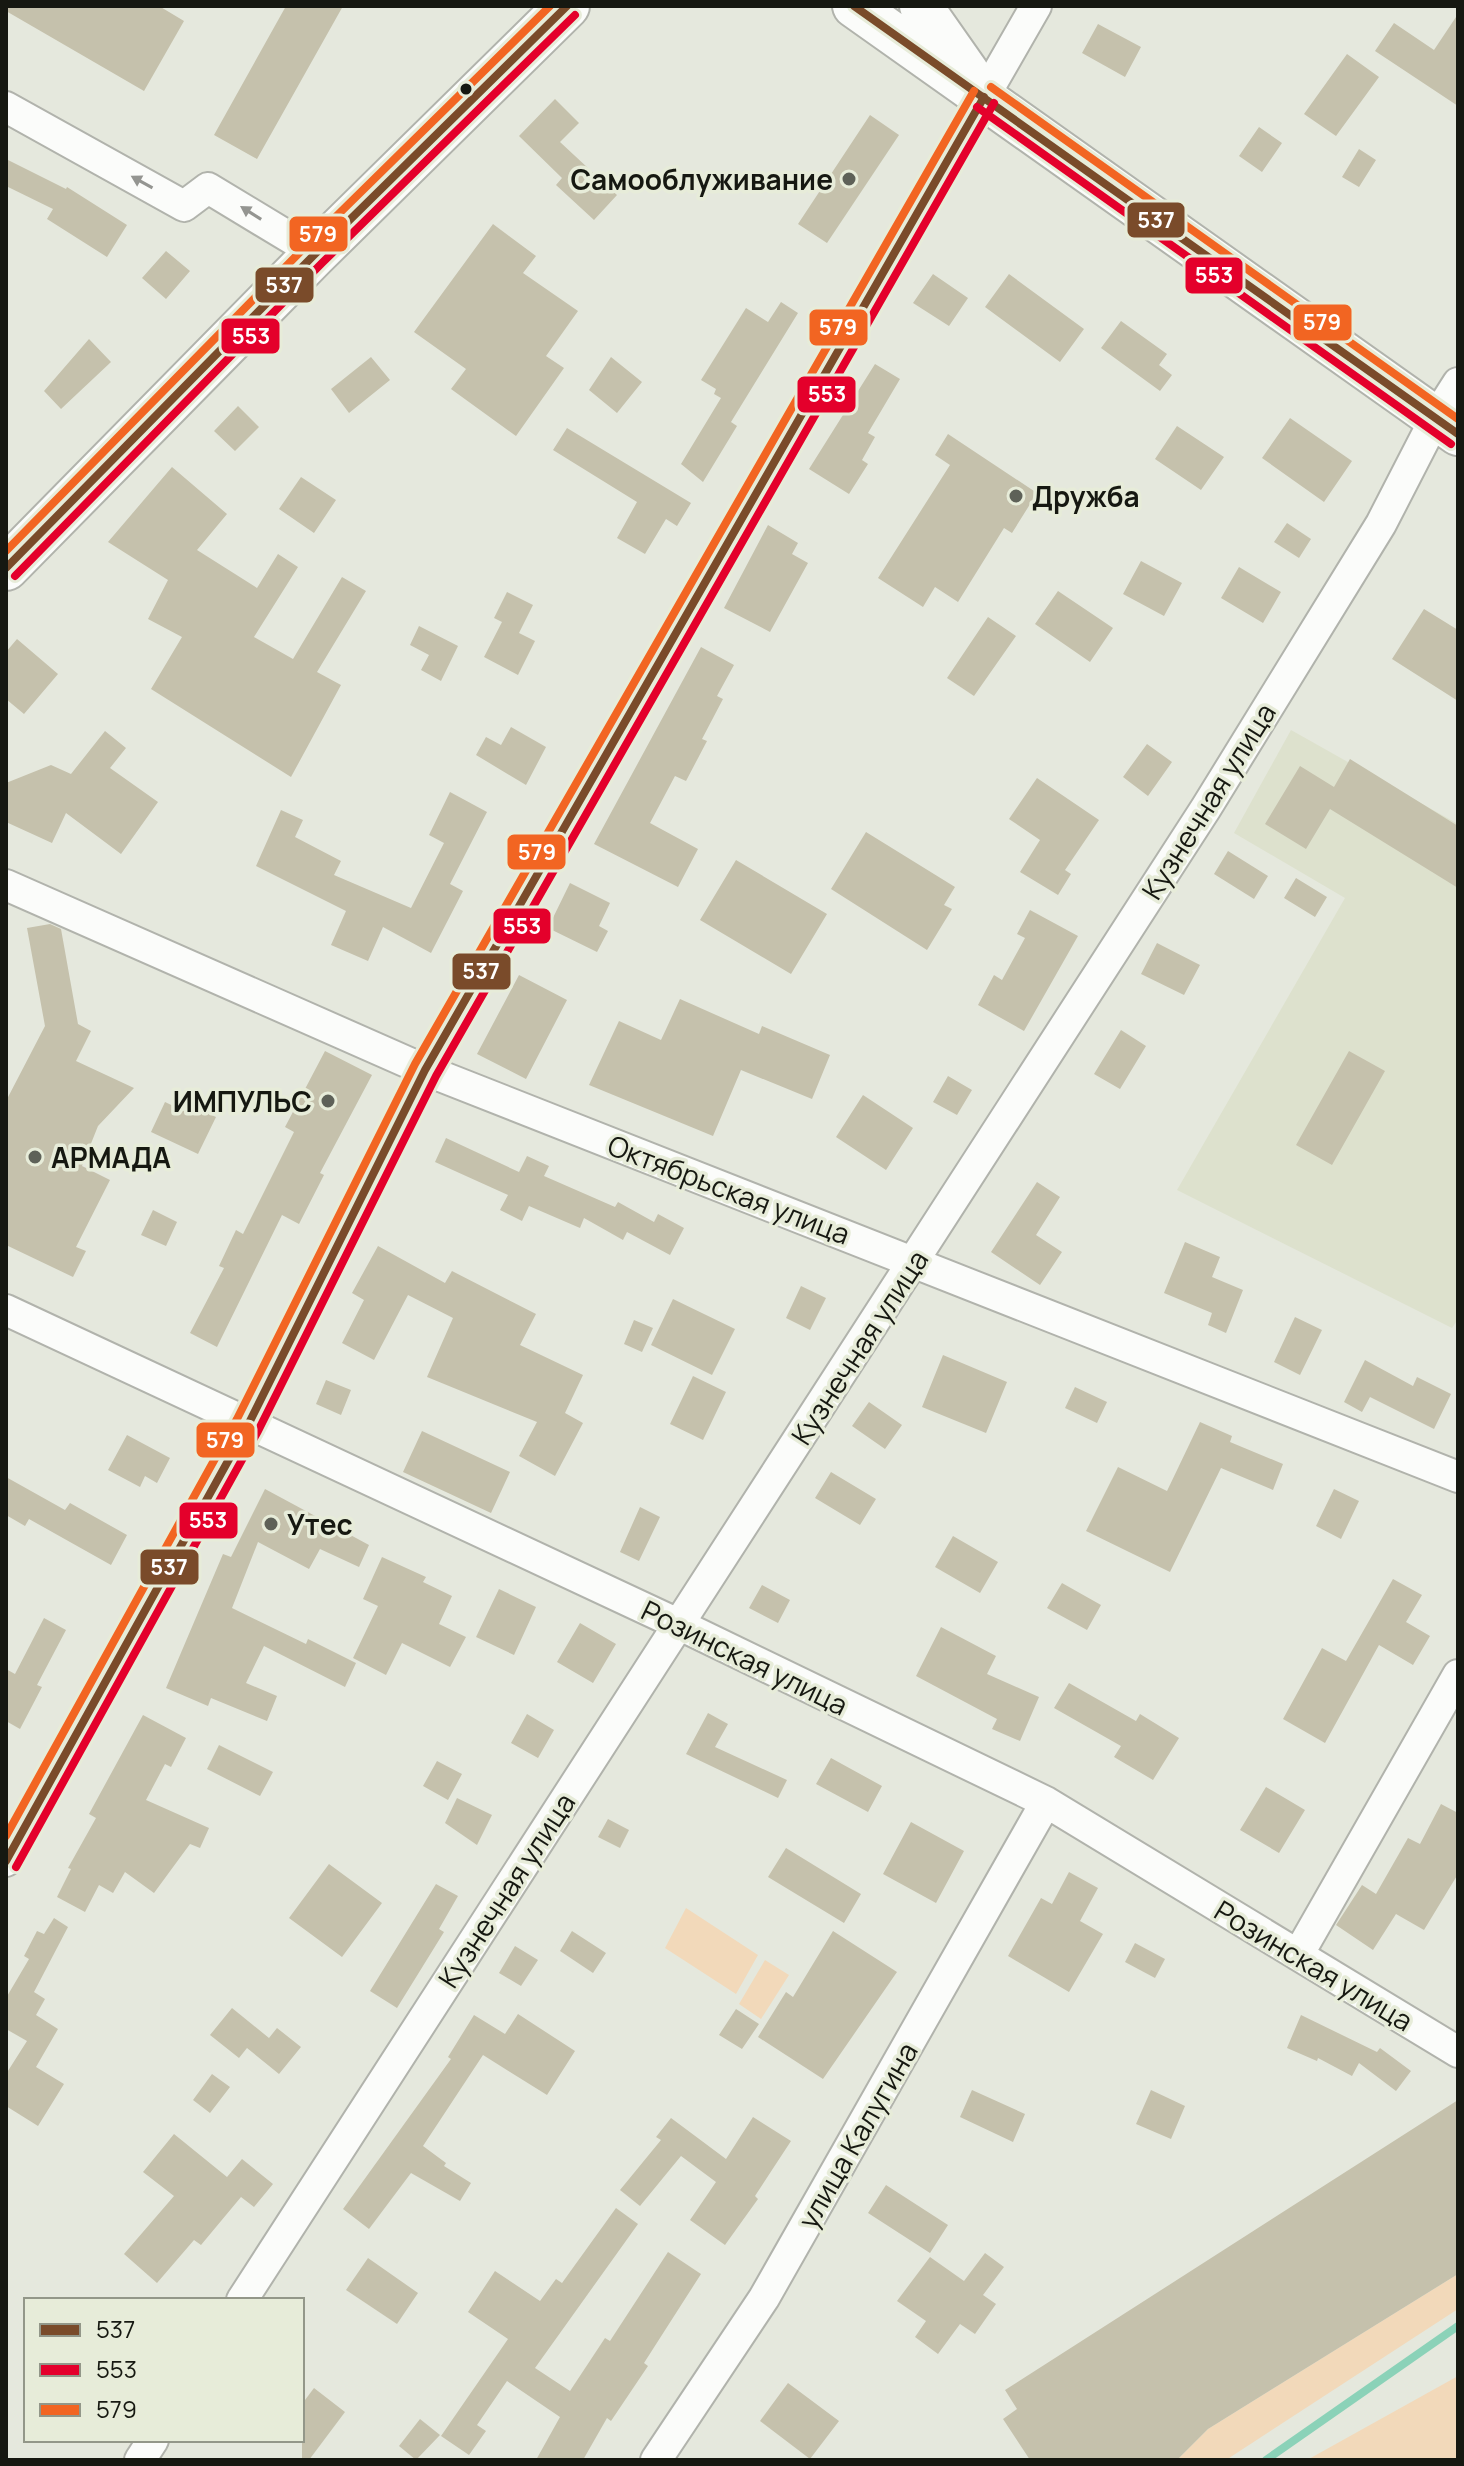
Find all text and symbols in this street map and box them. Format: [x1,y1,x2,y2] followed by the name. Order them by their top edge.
[458,81,474,97] unlabelled marker
[570,160,833,198] place label: Самооблуживание
[840,170,858,188] marker: Самооблуживание
[131,175,153,189] one-way arrow
[1126,201,1186,239] line badge: 537
[1137,205,1175,235] text: 537
[240,206,263,221] one-way arrow
[288,215,349,253] line badge: 579
[299,219,337,249] text: 579
[1184,256,1244,295] line badge: 553
[1195,260,1233,290] text: 553
[254,266,315,304] line badge: 537
[265,270,303,300] text: 537
[1292,303,1353,342] line badge: 579
[1303,307,1341,337] text: 579
[808,308,869,347] line badge: 579
[819,312,857,342] text: 579
[220,317,281,355] line badge: 553
[232,321,270,351] text: 553
[796,375,857,414] line badge: 553
[808,379,846,409] text: 553
[1032,477,1140,515] place label: Дружба
[1007,487,1025,505] marker: Дружба
[1132,696,1284,906] street label: Кузнечная улица
[506,833,567,871] line badge: 579
[518,837,556,867] text: 579
[492,907,552,945] line badge: 553
[503,911,541,941] text: 553
[451,952,512,991] line badge: 537
[462,956,500,986] text: 537
[173,1082,312,1120] place label: ИМПУЛЬС
[319,1092,337,1110] marker: ИМПУЛЬС
[603,1125,855,1253] street label: Октябрьская улица
[51,1138,171,1176] place label: АРМАДА
[26,1148,44,1166] marker: АРМАДА
[782,1242,936,1452] street label: Кузнечная улица
[195,1421,256,1459] line badge: 579
[206,1425,244,1455] text: 579
[178,1501,239,1540] line badge: 553
[189,1505,227,1535] text: 553
[287,1505,353,1543] place label: Утес
[262,1515,280,1533] marker: Утес
[139,1548,200,1586] line badge: 537
[150,1552,188,1582] text: 537
[636,1591,854,1723] street label: Розинская улица
[429,1785,583,1995] street label: Кузнечная улица
[1208,1891,1420,2039] street label: Розинская улица
[788,2035,926,2235] street label: улица Калугина
[24,2298,304,2442] legend
[96,2312,135,2345] text: 537
[96,2352,137,2385] text: 553
[96,2392,137,2425] text: 579

